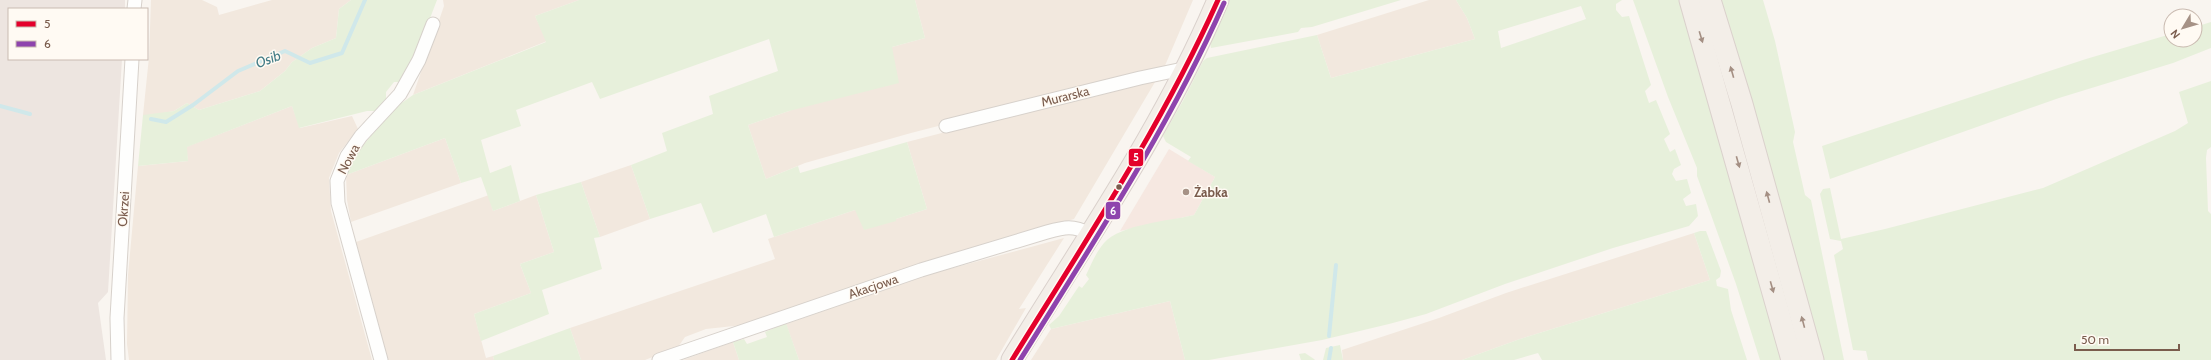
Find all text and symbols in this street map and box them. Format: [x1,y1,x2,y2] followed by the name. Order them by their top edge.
[8,8,148,60] legend
[2163,8,2203,48] north arrow
[44,16,51,31] text: 5
[2167,27,2183,42] text: N
[1698,32,1704,44] one-way arrow
[44,36,51,51] text: 6
[253,46,283,72] water label: Osib
[1729,66,1735,78] one-way arrow
[1039,82,1091,110] street label: Murarska
[334,141,363,177] street label: Nowa
[1128,148,1144,167] line badge: 5
[1133,150,1139,164] text: 5
[1735,156,1741,168] one-way arrow
[1114,182,1124,192] unlabelled marker
[1194,184,1228,200] place label: Żabka
[1181,187,1191,197] marker: Żabka
[114,191,132,227] street label: Okrzei
[1765,191,1771,203] one-way arrow
[1105,201,1121,220] line badge: 6
[1110,204,1116,218] text: 6
[846,270,901,303] street label: Akacjowa
[1769,282,1775,294] one-way arrow
[1799,316,1805,329] one-way arrow
[2075,326,2179,352] scale bar
[2081,332,2109,347] text: 50 m

